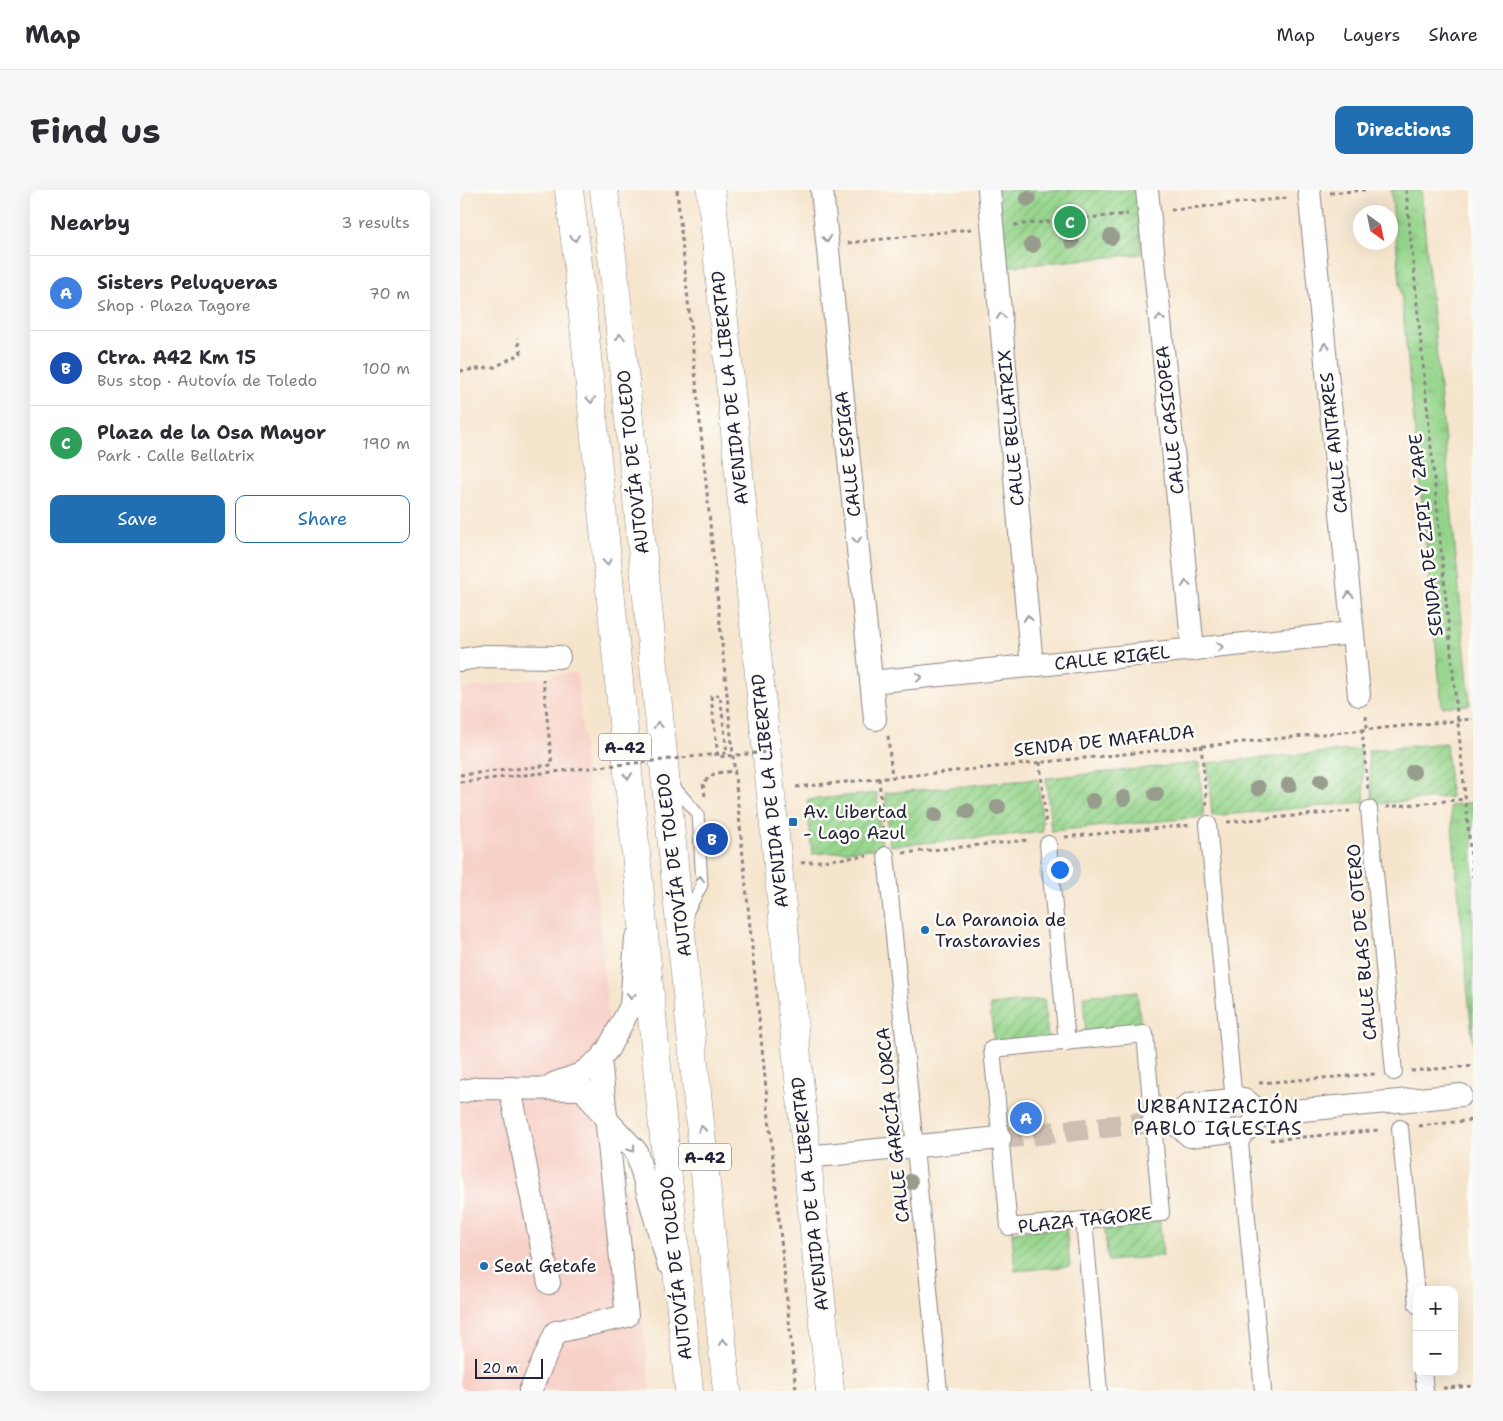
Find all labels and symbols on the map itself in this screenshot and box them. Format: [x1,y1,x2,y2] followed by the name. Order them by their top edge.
[1054,203,1086,241] pin: C
[1353,205,1398,250] north arrow
[569,235,580,243] one-way arrow
[821,235,832,243] one-way arrow
[706,269,754,506] street label: AVENIDA DE LA LIBERTAD
[996,312,1007,320] one-way arrow
[1155,314,1166,322] one-way arrow
[615,333,626,341] one-way arrow
[1319,342,1330,350] one-way arrow
[1150,344,1190,496] street label: CALLE CASIOPEA
[992,349,1030,507] street label: CALLE BELLATRIX
[611,369,655,555] street label: AUTOVÍA DE TOLEDO
[1315,371,1353,515] street label: CALLE ANTARES
[829,390,867,518] street label: CALLE ESPIGA
[585,396,596,404] one-way arrow
[1403,432,1449,638] street label: SENDA DE ZIPI Y ZAPE
[851,536,862,544] one-way arrow
[601,558,612,566] one-way arrow
[1181,580,1192,588] one-way arrow
[1344,590,1355,598] one-way arrow
[1023,613,1034,621] one-way arrow
[1053,640,1171,676] street label: CALLE RIGEL
[1217,642,1225,653] one-way arrow
[746,672,794,909] street label: AVENIDA DE LA LIBERTAD
[916,672,924,683] one-way arrow
[1012,720,1196,762] street label: SENDA DE MAFALDA
[653,721,664,729] one-way arrow
[599,734,651,760] road number: A-42
[622,772,633,780] one-way arrow
[651,772,697,958] street label: AUTOVÍA DE TOLEDO
[803,800,907,845] place label: Av. Libertad - Lago Azul
[787,816,799,828] marker: Av. Libertad - Lago Azul
[696,820,728,858] pin: B
[1341,843,1383,1041] street label: CALLE BLAS DE OTERO
[1047,857,1073,883] your location
[695,875,706,883] one-way arrow
[935,908,1066,953] place label: La Paranoia de Trastaravies
[919,924,931,936] marker: La Paranoia de Trastaravies
[626,992,637,1000] one-way arrow
[871,1026,915,1224] street label: CALLE GARCÍA LORCA
[786,1075,834,1312] street label: AVENIDA DE LA LIBERTAD
[1133,1093,1303,1141] district label: URBANIZACIÓN PABLO IGLESIAS
[1010,1099,1042,1137] pin: A
[697,1124,708,1132] one-way arrow
[626,1144,636,1153] one-way arrow
[679,1144,731,1170] road number: A-42
[654,1175,698,1361] street label: AUTOVÍA DE TOLEDO
[1017,1201,1153,1239] street label: PLAZA TAGORE
[494,1254,597,1278] place label: Seat Getafe
[478,1260,490,1272] marker: Seat Getafe
[718,1338,729,1346] one-way arrow
[475,1356,542,1379] scale bar

